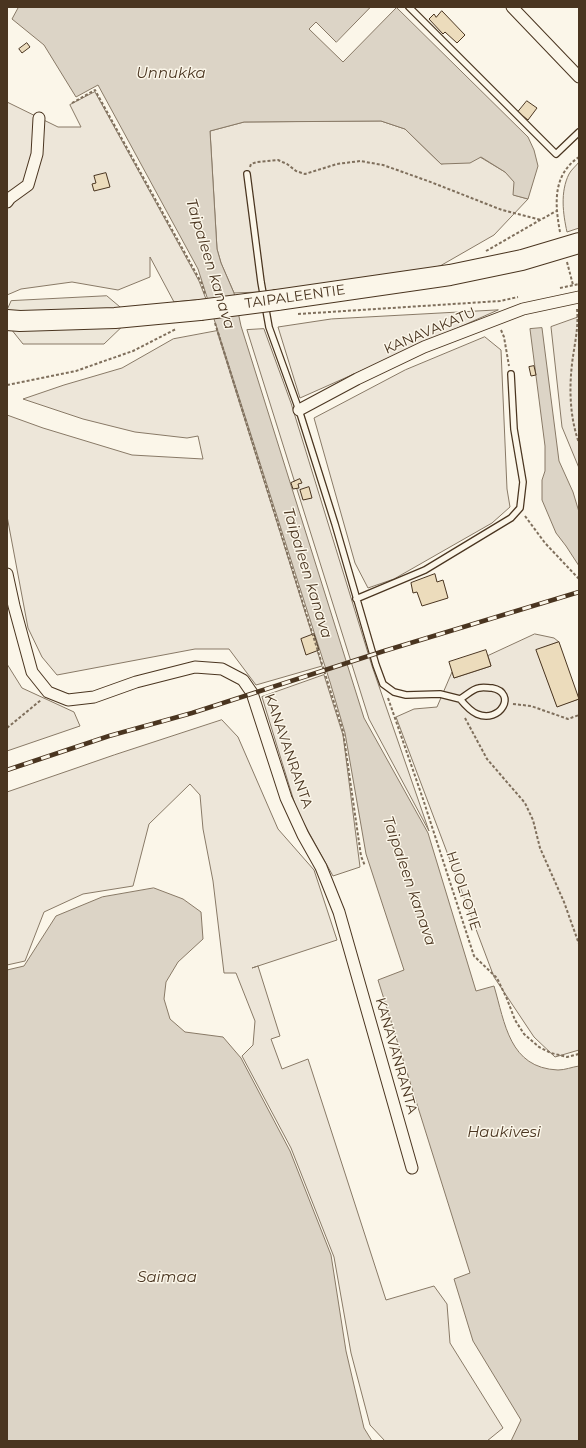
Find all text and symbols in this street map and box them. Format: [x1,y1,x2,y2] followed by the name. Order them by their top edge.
[136,65,206,83] water label: Unnukka
[182,196,238,332] water label: Taipaleen kanava
[244,282,346,312] street label: TAIPALEENTIE
[382,304,478,358] street label: KANAVAKATU
[279,505,335,641] water label: Taipaleen kanava
[260,691,316,811] street label: KANAVANRANTA
[378,814,440,948] water label: Taipaleen kanava
[442,849,484,933] street label: HUOLTOTIE
[371,996,421,1116] street label: KANAVANRANTA
[467,1124,541,1142] water label: Haukivesi
[137,1269,197,1287] water label: Saimaa

